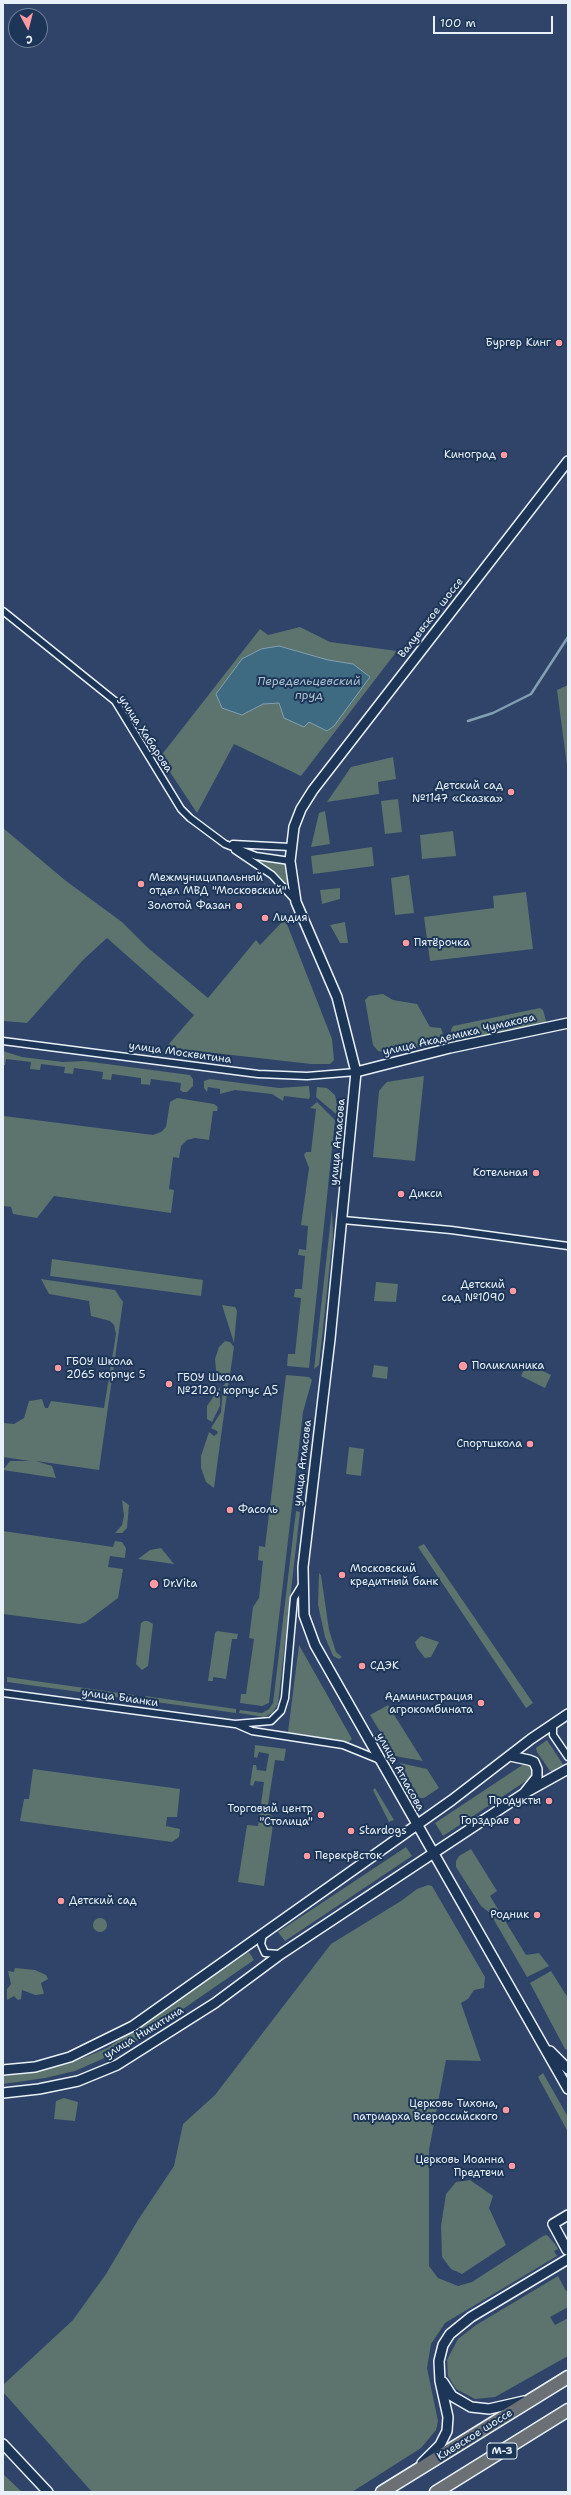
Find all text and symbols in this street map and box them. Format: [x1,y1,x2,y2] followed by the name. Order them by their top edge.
[8,8,48,48] north arrow
[435,8,555,34] scale bar
[440,15,476,31] text: 100 m
[25,32,34,47] text: С
[486,336,551,350] place label: Бургер Кинг
[554,338,564,348] marker: Бургер Кинг
[444,448,496,462] place label: Киноград
[499,450,509,460] marker: Киноград
[396,575,466,661] street label: Валуевское шоссе
[257,675,361,703] water label: Передельцевский пруд
[115,693,175,775] street label: улица Хабарова
[412,779,503,805] place label: Детский сад №1147 «Сказка»
[506,787,516,797] marker: Детский сад №1147 «Сказка»
[149,871,287,897] place label: Межмуниципальный отдел МВД "Московский"
[136,879,146,889] marker: Межмуниципальный отдел МВД "Московский"
[147,899,231,913] place label: Золотой Фазан
[234,901,244,911] marker: Золотой Фазан
[273,911,308,925] place label: Лидия
[260,913,270,923] marker: Лидия
[414,936,470,950] place label: Пятёрочка
[401,938,411,948] marker: Пятёрочка
[381,1011,537,1059] street label: улица Академика Чумакова
[128,1039,232,1067] street label: улица Москвитина
[328,1098,348,1186] street label: улица Атласова
[473,1166,528,1180] place label: Котельная
[531,1168,541,1178] marker: Котельная
[409,1187,442,1201] place label: Дикси
[396,1189,406,1199] marker: Дикси
[442,1278,505,1304] place label: Детский сад №1090
[508,1286,518,1296] marker: Детский сад №1090
[66,1355,146,1381] place label: ГБОУ Школа 2065 корпус 5
[472,1359,544,1373] place label: Поликлиника
[457,1360,469,1372] marker: Поликлиника
[53,1363,63,1373] marker: ГБОУ Школа 2065 корпус 5
[177,1371,278,1397] place label: ГБОУ Школа №2120, корпус Д5
[164,1379,174,1389] marker: ГБОУ Школа №2120, корпус Д5
[291,1419,315,1507] street label: улица Атласова
[456,1437,522,1451] place label: Спортшкола
[525,1439,535,1449] marker: Спортшкола
[238,1503,278,1517] place label: Фасоль
[225,1505,235,1515] marker: Фасоль
[350,1562,438,1588] place label: Московский кредитный банк
[337,1570,347,1580] marker: Московский кредитный банк
[163,1577,197,1591] place label: Dr.Vita
[148,1578,160,1590] marker: Dr.Vita
[370,1659,399,1673] place label: СДЭК
[357,1661,367,1671] marker: СДЭК
[81,1686,159,1710] street label: улица Бианки
[385,1690,473,1716] place label: Администрация агрокомбината
[476,1698,486,1708] marker: Администрация агрокомбината
[373,1731,427,1813] street label: улица Атласова
[489,1794,541,1808] place label: Продукты
[544,1796,554,1806] marker: Продукты
[227,1802,313,1828] place label: Торговый центр "Столица"
[316,1810,326,1820] marker: Торговый центр "Столица"
[461,1814,509,1828] place label: Горздрав
[512,1816,522,1826] marker: Горздрав
[359,1824,407,1838] place label: Stardogs
[346,1826,356,1836] marker: Stardogs
[315,1849,382,1863] place label: Перекрёсток
[302,1851,312,1861] marker: Перекрёсток
[69,1894,137,1908] place label: Детский сад
[56,1896,66,1906] marker: Детский сад
[490,1908,529,1922] place label: Родник
[532,1910,542,1920] marker: Родник
[102,2004,186,2062] street label: улица Никитина
[353,2097,498,2123] place label: Церковь Тихона, патриарха Всероссийского
[501,2105,511,2115] marker: Церковь Тихона, патриарха Всероссийского
[415,2153,504,2179] place label: Церковь Иоанна Предтечи
[507,2161,517,2171] marker: Церковь Иоанна Предтечи
[435,2406,515,2464] street label: Киевское шоссе
[487,2443,517,2459] road number: М-3

